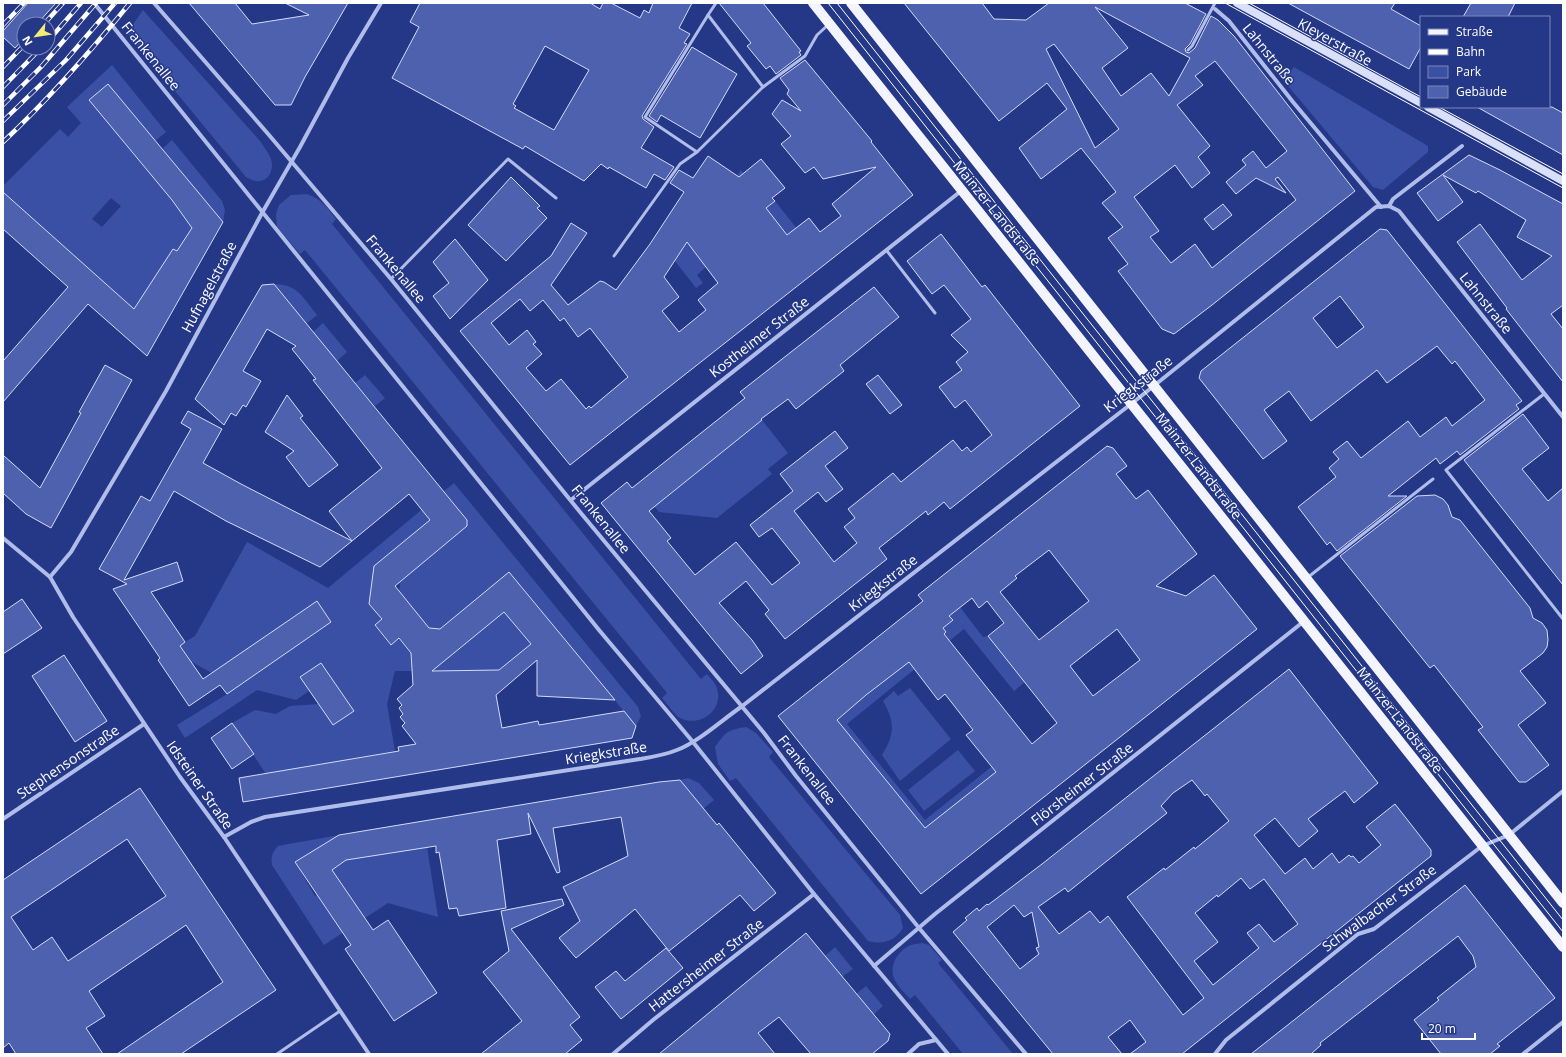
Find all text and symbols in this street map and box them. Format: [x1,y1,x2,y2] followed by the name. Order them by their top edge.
[1295,13,1376,70] street label: Kleyerstraße
[16,16,56,56] north arrow
[1420,16,1550,108] legend
[118,17,185,94] street label: Frankenallee
[1239,19,1300,89] street label: Lahnstraße
[1456,23,1493,40] text: Straße
[18,34,36,49] text: N
[1456,43,1485,60] text: Bahn
[1456,63,1482,80] text: Park
[1456,83,1507,100] text: Gebäude
[949,156,1046,269] street label: Mainzer Landstraße
[362,231,431,307] street label: Frankenallee
[177,238,241,336] street label: Hufnagelstraße
[1456,268,1517,338] street label: Lahnstraße
[705,292,813,382] street label: Kostheimer Straße
[1099,351,1176,416] street label: Kriegkstraße
[1152,409,1247,523] street label: Mainzer Landstraße
[568,480,635,557] street label: Frankenallee
[844,550,921,615] street label: Kriegkstraße
[1353,663,1448,777] street label: Mainzer Landstraße
[13,720,123,803] street label: Stephensonstraße
[774,731,841,809] street label: Frankenallee
[163,737,238,833] street label: Idsteiner Straße
[564,737,648,768] street label: Kriegkstraße
[1027,738,1137,829] street label: Flörsheimer Straße
[1318,860,1440,955] street label: Schwalbacher Straße
[644,914,767,1016] street label: Hattersheimer Straße
[1422,1015,1475,1041] scale bar
[1428,1020,1456,1037] text: 20 m

